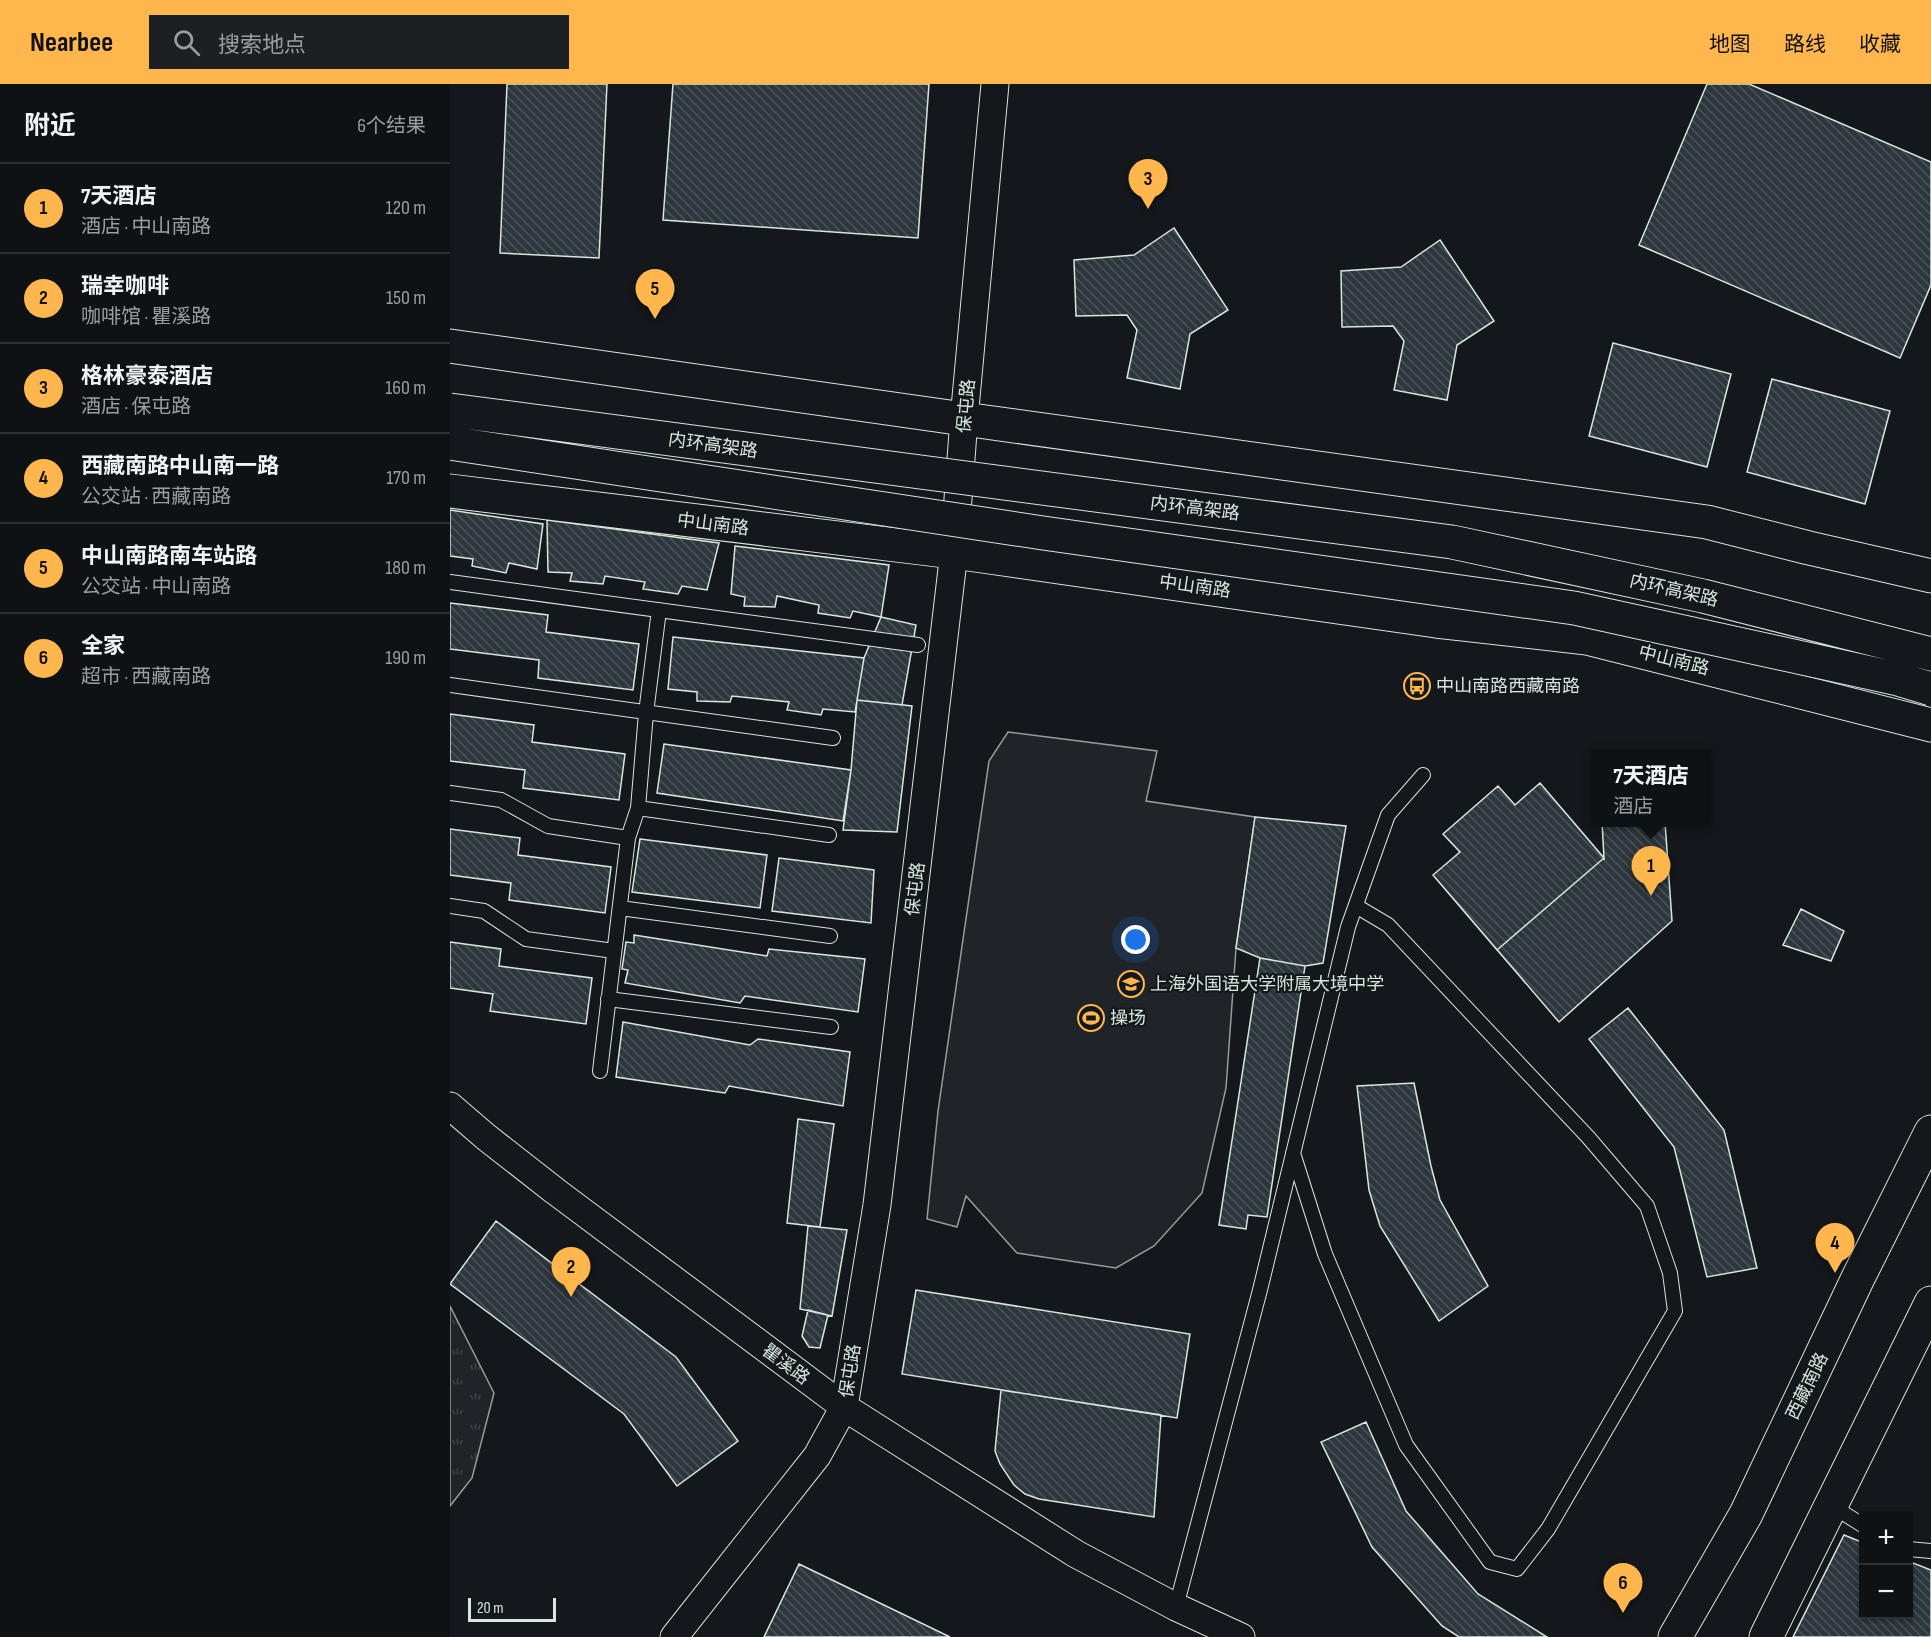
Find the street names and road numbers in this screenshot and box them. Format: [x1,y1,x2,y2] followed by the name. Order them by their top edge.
[954,378,979,434] street label: 保屯路
[667,429,759,462] street label: 内环高架路
[1149,493,1241,524] street label: 内环高架路
[676,510,750,539] street label: 中山南路
[1628,570,1720,611] street label: 内环高架路
[1158,571,1232,602] street label: 中山南路
[1636,642,1711,679] street label: 中山南路
[902,861,929,917] street label: 保屯路
[758,1340,814,1389] street label: 瞿溪路
[836,1343,865,1399] street label: 保屯路
[1782,1349,1833,1423] street label: 西藏南路

